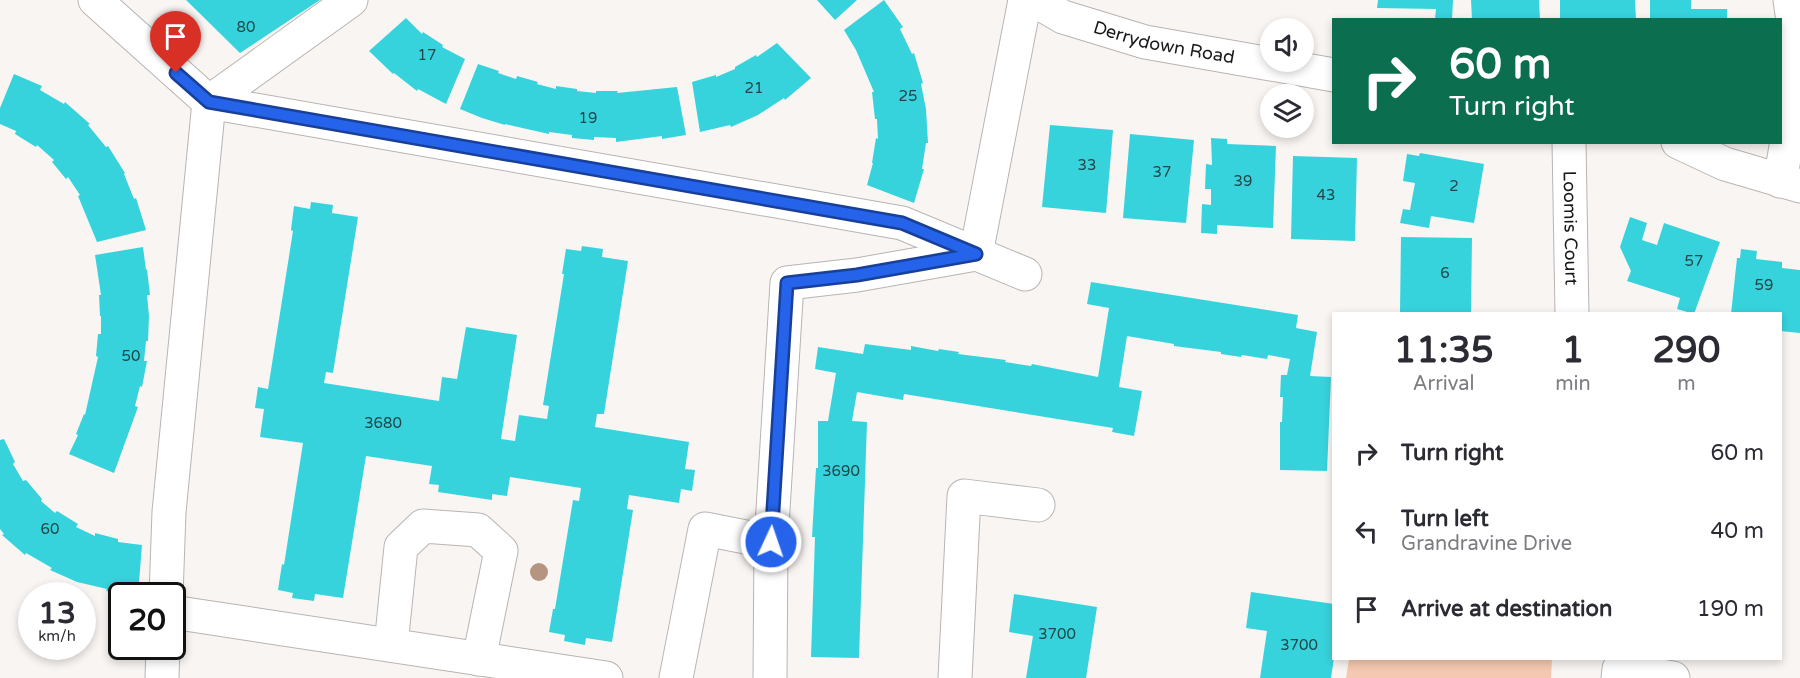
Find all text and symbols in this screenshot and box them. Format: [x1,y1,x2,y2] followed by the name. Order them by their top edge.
[150,11,201,73] pin
[1091,16,1236,68] street label: Derrydown Road
[237,18,255,36] house number: 80
[1260,18,1314,138] map controls
[1260,18,1314,72] button: sound
[159,20,192,53] icon: arrive
[1449,39,1551,90] text: 60 m
[1350,42,1428,120] icon: right
[418,46,436,64] house number: 17
[745,79,763,97] house number: 21
[1260,84,1314,138] button: layers
[899,87,917,105] house number: 25
[1449,90,1575,123] text: Turn right
[579,109,597,127] house number: 19
[1078,156,1096,174] house number: 33
[1153,163,1171,181] house number: 37
[1559,171,1582,286] street label: Loomis Court
[1234,172,1252,190] house number: 39
[1449,177,1459,195] house number: 2
[1317,186,1335,204] house number: 43
[1685,252,1703,270] house number: 57
[1440,264,1450,282] house number: 6
[1755,276,1773,294] house number: 59
[1394,329,1494,372] text: 11:35
[1562,329,1584,372] text: 1
[1652,329,1720,372] text: 290
[122,347,140,365] house number: 50
[1413,372,1475,396] text: Arrival
[1555,372,1591,396] text: min
[1677,372,1696,396] text: m
[364,414,402,432] house number: 3680
[1350,437,1383,470] icon: right
[1401,440,1503,466] text: Turn right
[1710,440,1764,466] text: 60 m
[822,462,860,480] house number: 3690
[1401,506,1489,532] text: Turn left
[739,510,803,574] position arrow
[1350,515,1383,548] icon: left
[1710,518,1764,544] text: 40 m
[41,520,59,538] house number: 60
[1401,532,1572,556] text: Grandravine Drive
[108,582,186,660] speed limit sign: 20
[1350,593,1383,626] icon: arrive
[38,595,76,632] text: 13
[1401,596,1612,622] text: Arrive at destination
[1697,596,1764,622] text: 190 m
[1038,625,1076,643] house number: 3700
[38,627,76,645] text: km/h
[1280,636,1318,654] house number: 3700

